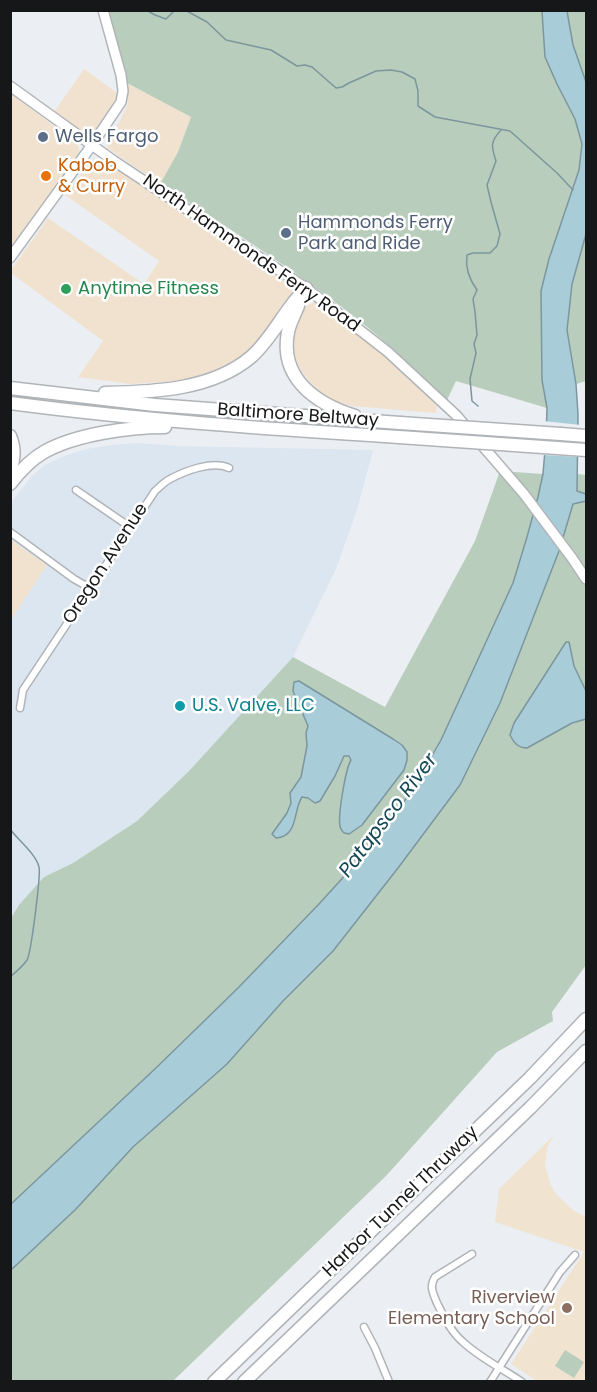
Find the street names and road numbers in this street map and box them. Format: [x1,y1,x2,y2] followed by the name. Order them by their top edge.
[138,171,364,337] street label: North Hammonds Ferry Road
[217,400,379,432] street label: Baltimore Beltway
[59,500,153,628] street label: Oregon Avenue
[319,1122,483,1282] street label: Harbor Tunnel Thruway

